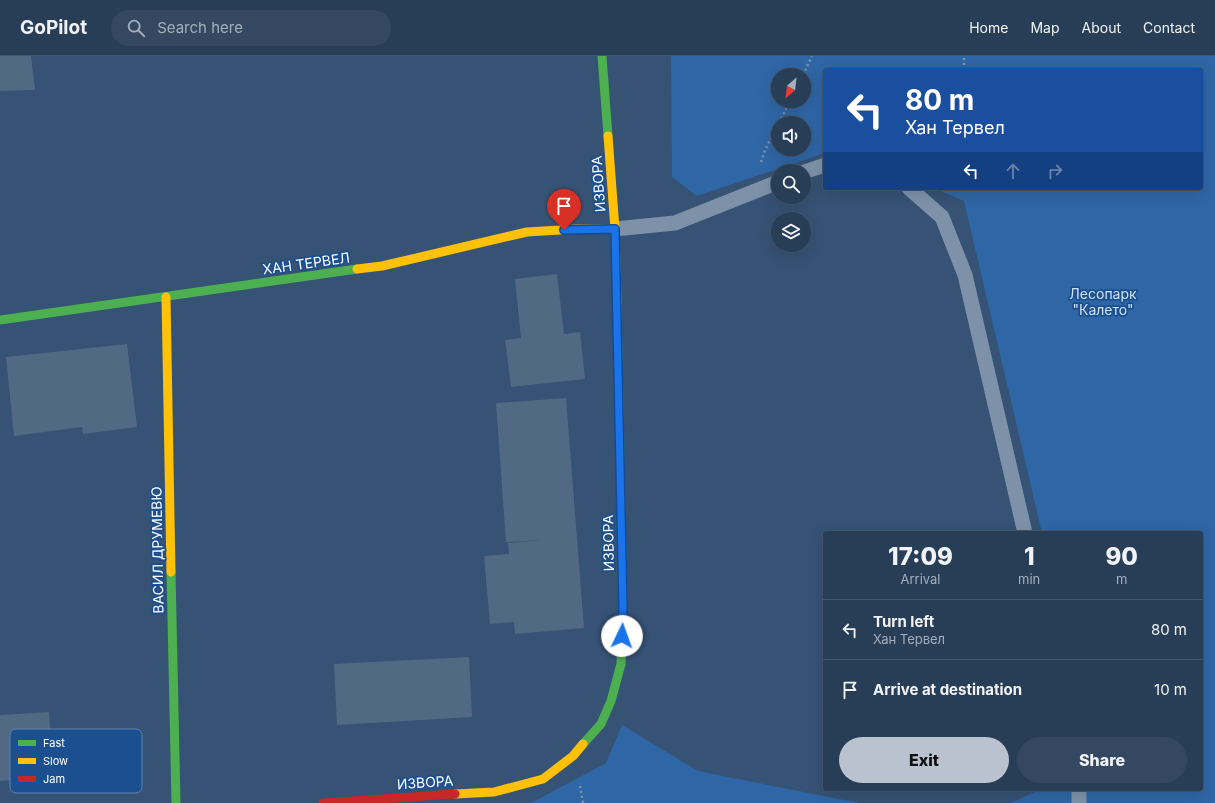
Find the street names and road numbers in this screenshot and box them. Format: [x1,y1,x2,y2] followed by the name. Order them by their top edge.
[588,155,608,213] street label: ИЗВОРА
[261,248,351,278] street label: ХАН ТЕРВЕЛ
[147,486,167,614] street label: ВАСИЛ ДРУМЕВЮ
[599,514,617,571] street label: ИЗВОРА
[396,772,454,792] street label: ИЗВОРА

